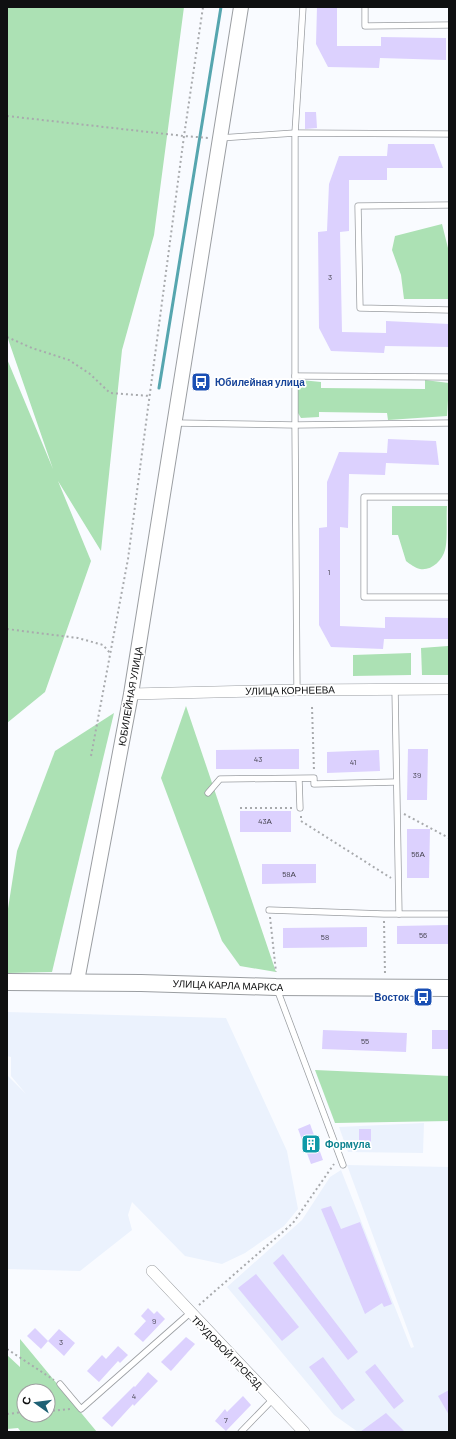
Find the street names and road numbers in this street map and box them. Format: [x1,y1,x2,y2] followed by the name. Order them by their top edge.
[115,645,145,747] street label: ЮБИЛЕЙНАЯ УЛИЦА
[245,683,335,697] street label: УЛИЦА КОРНЕЕВА
[172,977,284,993] street label: УЛИЦА КАРЛА МАРКСА
[189,1313,265,1391] street label: ТРУДОВОЙ ПРОЕЗД

